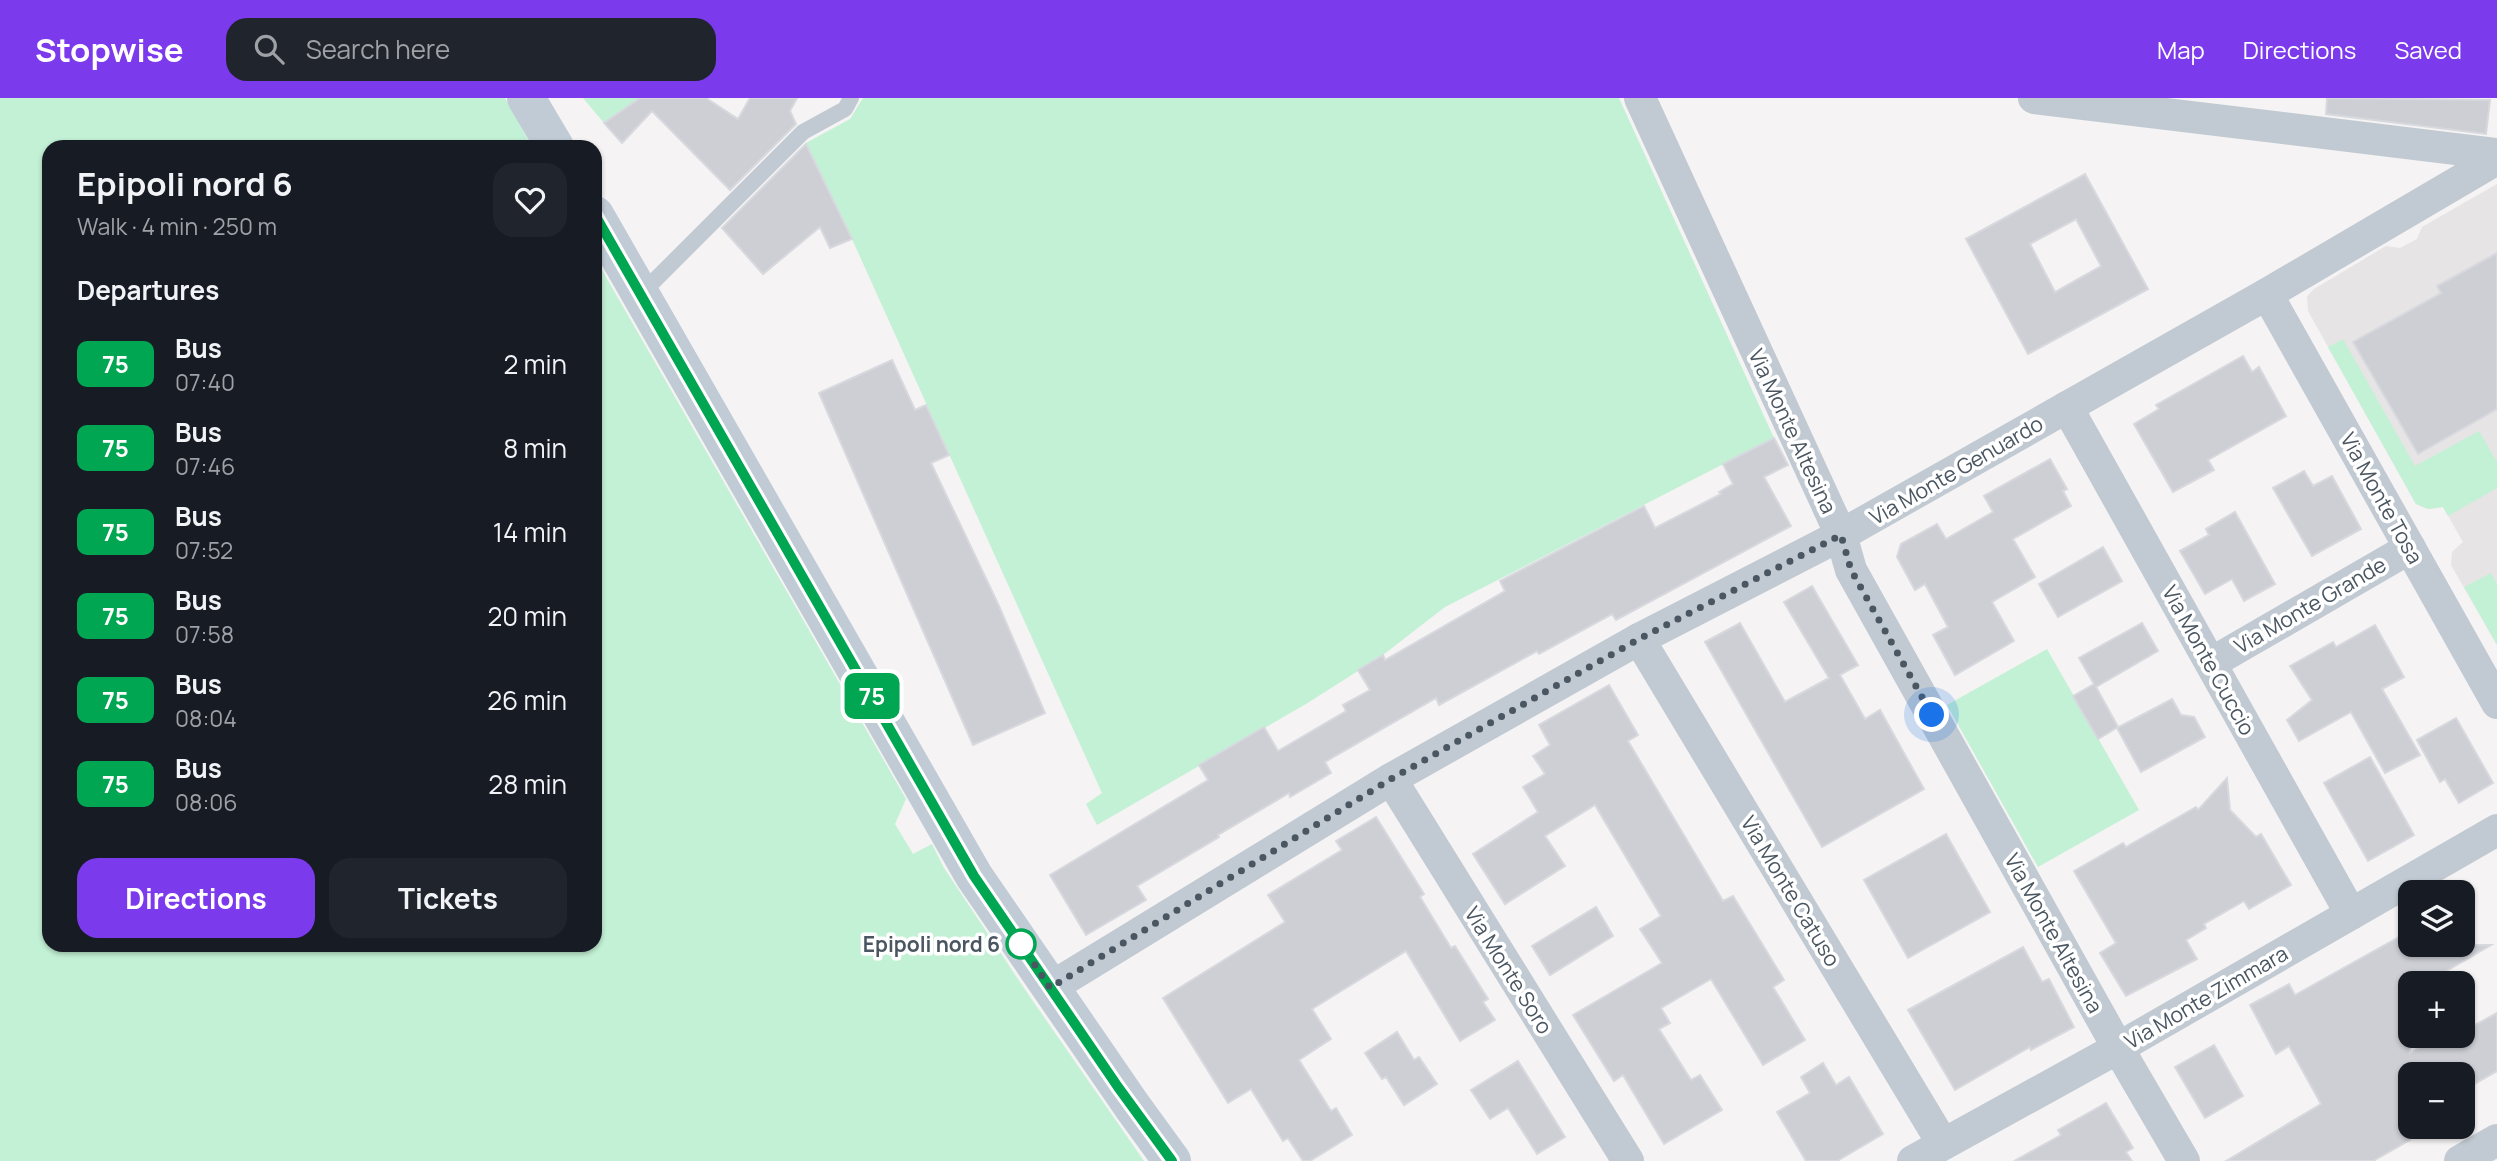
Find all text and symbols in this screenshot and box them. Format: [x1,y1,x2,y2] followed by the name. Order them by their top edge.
[226,18,716,81] search box
[35,27,184,72] text: Stopwise
[250,30,288,68] icon: search
[306,31,450,67] text: Search here
[2157,33,2205,66] text: Map
[2243,33,2356,66] text: Directions
[2394,33,2462,66] text: Saved
[77,161,293,206] text: Epipoli nord 6
[493,163,567,237] button: heart
[77,210,277,242] text: Walk · 4 min · 250 m
[77,272,219,308] text: Departures
[175,330,222,366] text: Bus
[1743,344,1843,518] street label: Via Monte Altesina
[503,346,567,382] text: 2 min
[102,347,129,380] text: 75
[175,366,235,398] text: 07:40
[1864,409,2048,531] street label: Via Monte Genuardo
[175,414,222,450] text: Bus
[2334,427,2430,569] street label: Via Monte Tosa
[503,430,567,466] text: 8 min
[102,431,129,464] text: 75
[175,450,235,482] text: 07:46
[175,498,222,534] text: Bus
[493,514,567,550] text: 14 min
[102,515,129,548] text: 75
[175,534,233,566] text: 07:52
[2229,550,2391,660] street label: Via Monte Grande
[2156,580,2262,740] street label: Via Monte Cuccio
[175,582,222,618] text: Bus
[488,598,567,634] text: 20 min
[102,599,129,632] text: 75
[175,618,234,650] text: 07:58
[175,666,222,702] text: Bus
[840,673,903,719] line badge: 75
[859,679,885,712] text: 75
[487,682,567,718] text: 26 min
[102,683,129,716] text: 75
[1914,697,1949,732] your location
[175,702,237,734] text: 08:04
[175,750,222,786] text: Bus
[488,766,567,802] text: 28 min
[102,767,129,800] text: 75
[175,786,238,818] text: 08:06
[1735,810,1847,972] street label: Via Monte Catuso
[1998,848,2110,1018] street label: Via Monte Altesina
[77,858,315,938] button: Directions
[329,858,567,938] button: Tickets
[2398,880,2475,1139] map controls
[2398,880,2475,957] button: layers
[1459,901,1559,1039] street label: Via Monte Soro
[1006,929,1036,959] marker: Epipoli nord 6
[863,930,1000,958] place label: Epipoli nord 6
[2119,939,2293,1055] street label: Via Monte Zimmara
[2398,971,2475,1048] button: +
[2398,1062,2475,1139] button: −

